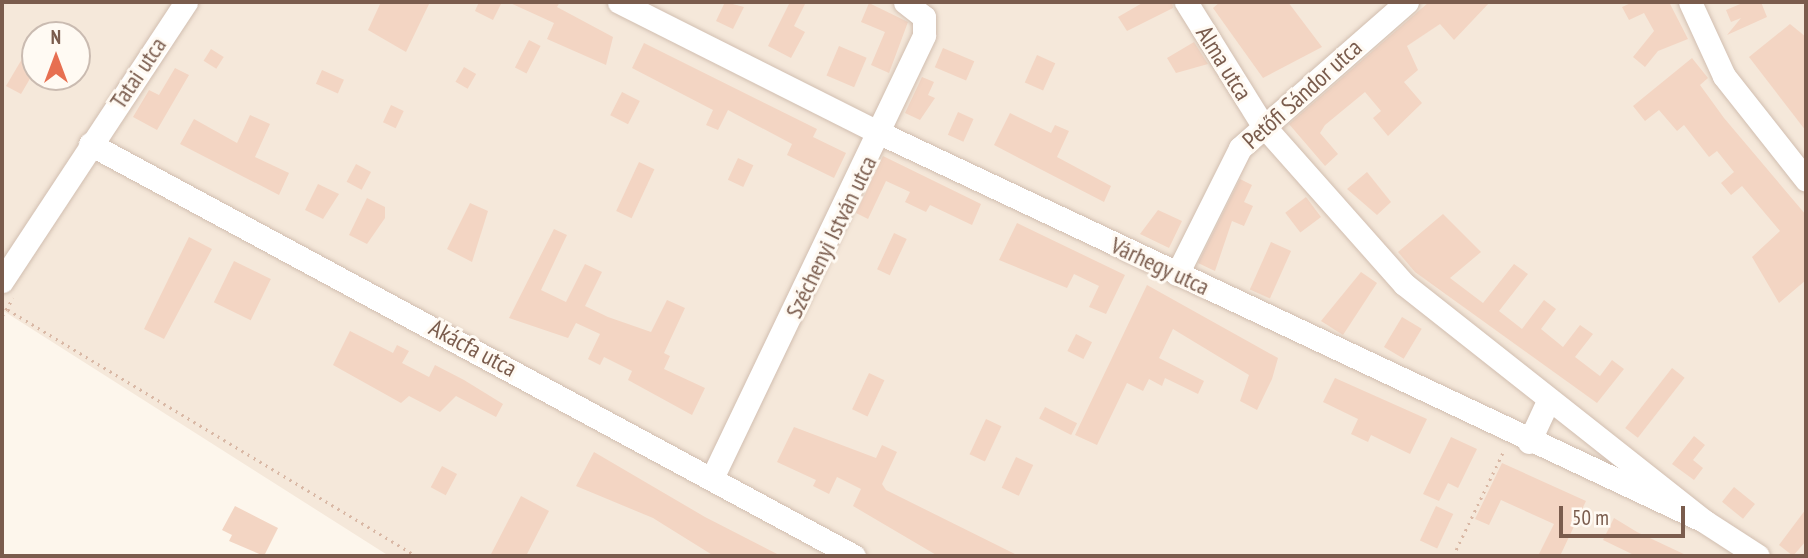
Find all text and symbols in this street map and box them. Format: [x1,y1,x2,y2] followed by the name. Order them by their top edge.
[21,21,91,91] north arrow
[1190,21,1258,105] street label: Alma utca
[51,25,61,49] text: N
[104,32,172,114] street label: Tatai utca
[1237,33,1367,155] street label: Petőfi Sándor utca
[779,151,883,323] street label: Széchenyi István utca
[1106,231,1214,301] street label: Várhegy utca
[424,313,522,383] street label: Akácfa utca
[1563,491,1689,536] scale bar
[1572,504,1609,531] text: 50 m

